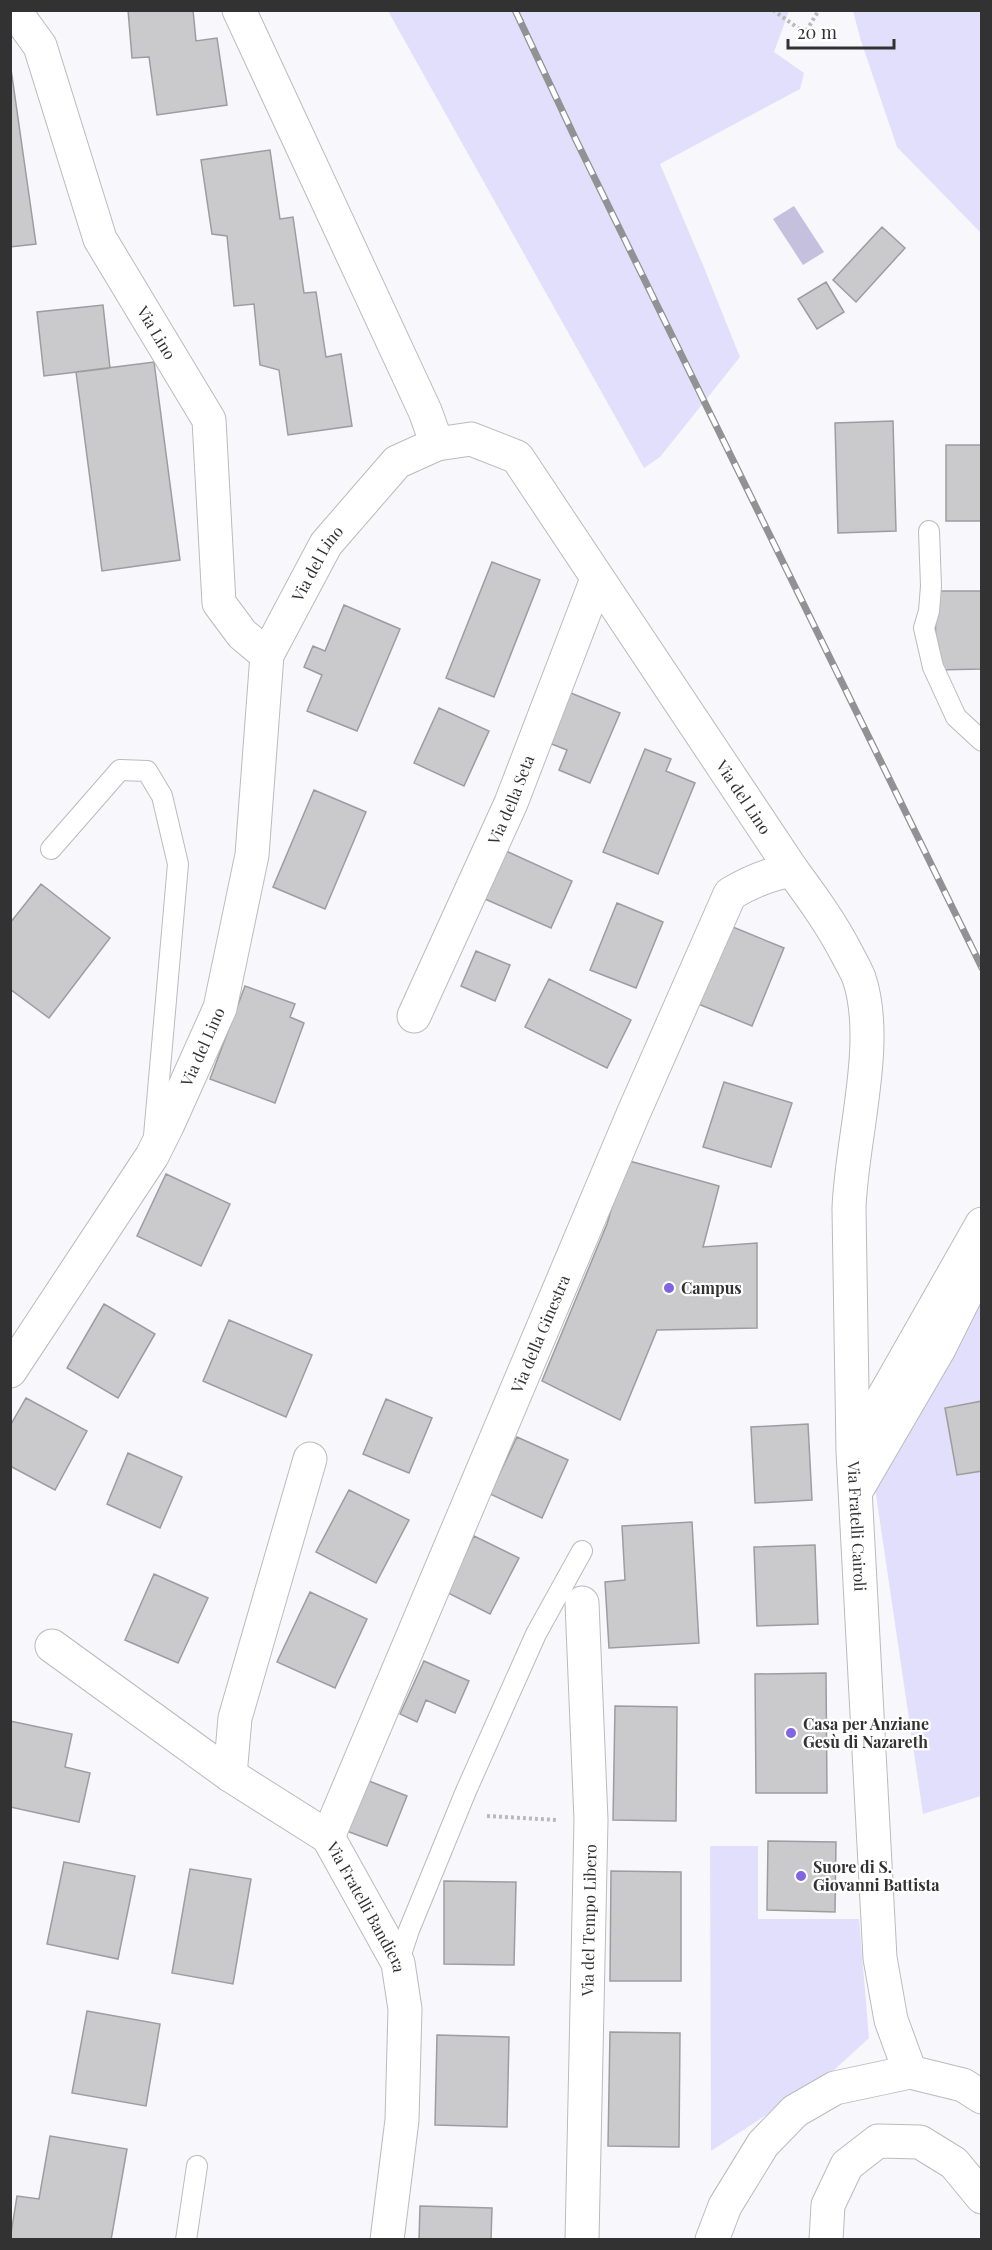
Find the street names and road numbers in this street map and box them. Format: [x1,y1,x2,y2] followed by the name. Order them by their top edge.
[132,301,181,363] street label: Via Lino
[286,521,348,606] street label: Via del Lino
[482,752,538,849] street label: Via della Seta
[711,755,776,838] street label: Via del Lino
[175,1004,229,1090] street label: Via del Lino
[505,1272,574,1397] street label: Via della Ginestra
[844,1460,871,1592] street label: Via Fratelli Cairoli
[322,1837,410,1974] street label: Via Fratelli Bandiera
[576,1844,600,1997] street label: Via del Tempo Libero

